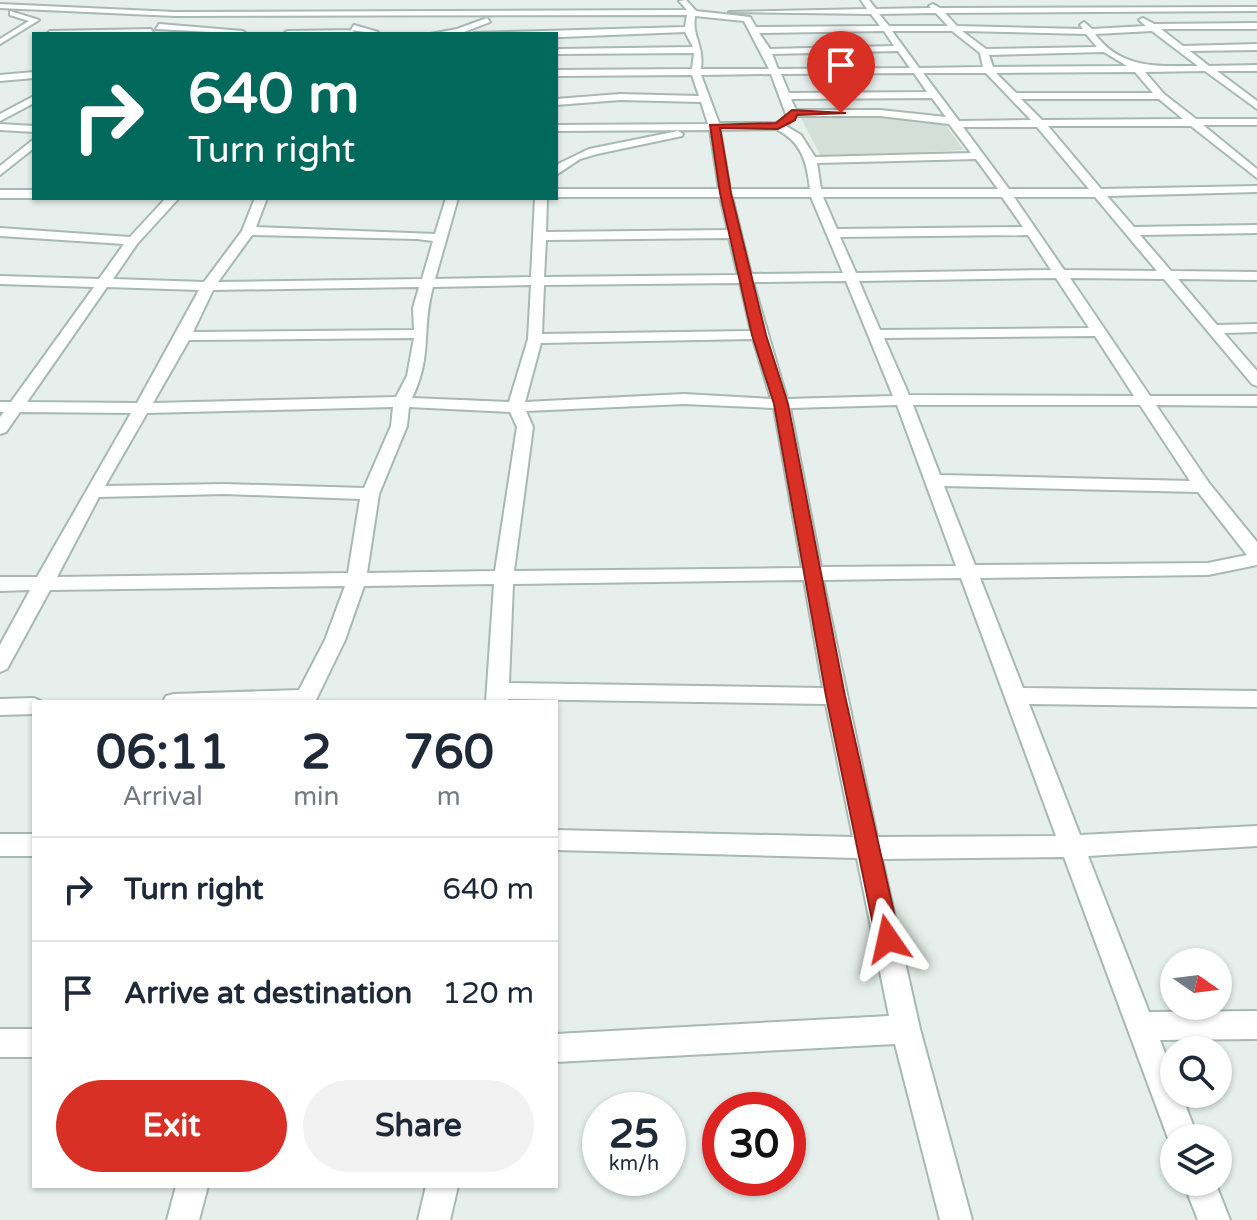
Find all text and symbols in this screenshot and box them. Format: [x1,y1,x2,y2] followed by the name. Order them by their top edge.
[807,31,875,113] pin
[819,43,863,87] icon: arrive
[188,61,359,128] text: 640 m
[56,64,160,168] icon: right
[188,129,355,172] text: Turn right
[96,724,229,782] text: 06:11
[301,724,331,782] text: 2
[403,724,494,782] text: 760
[122,781,203,812] text: Arrival
[293,781,339,812] text: min
[437,781,461,812] text: m
[56,867,100,911] icon: right
[124,871,264,908] text: Turn right
[442,871,534,908] text: 640 m
[846,897,930,981] position arrow
[1160,948,1232,1020] north arrow
[1160,948,1232,1196] map controls
[56,971,100,1015] icon: arrive
[124,975,412,1012] text: Arrive at destination
[442,975,534,1012] text: 120 m
[1160,1036,1232,1108] button: search
[56,1080,287,1172] button: Exit
[303,1080,534,1172] button: Share
[702,1092,806,1196] speed limit sign: 30
[609,1110,659,1158] text: 25
[1160,1124,1232,1196] button: layers
[609,1152,659,1176] text: km/h

